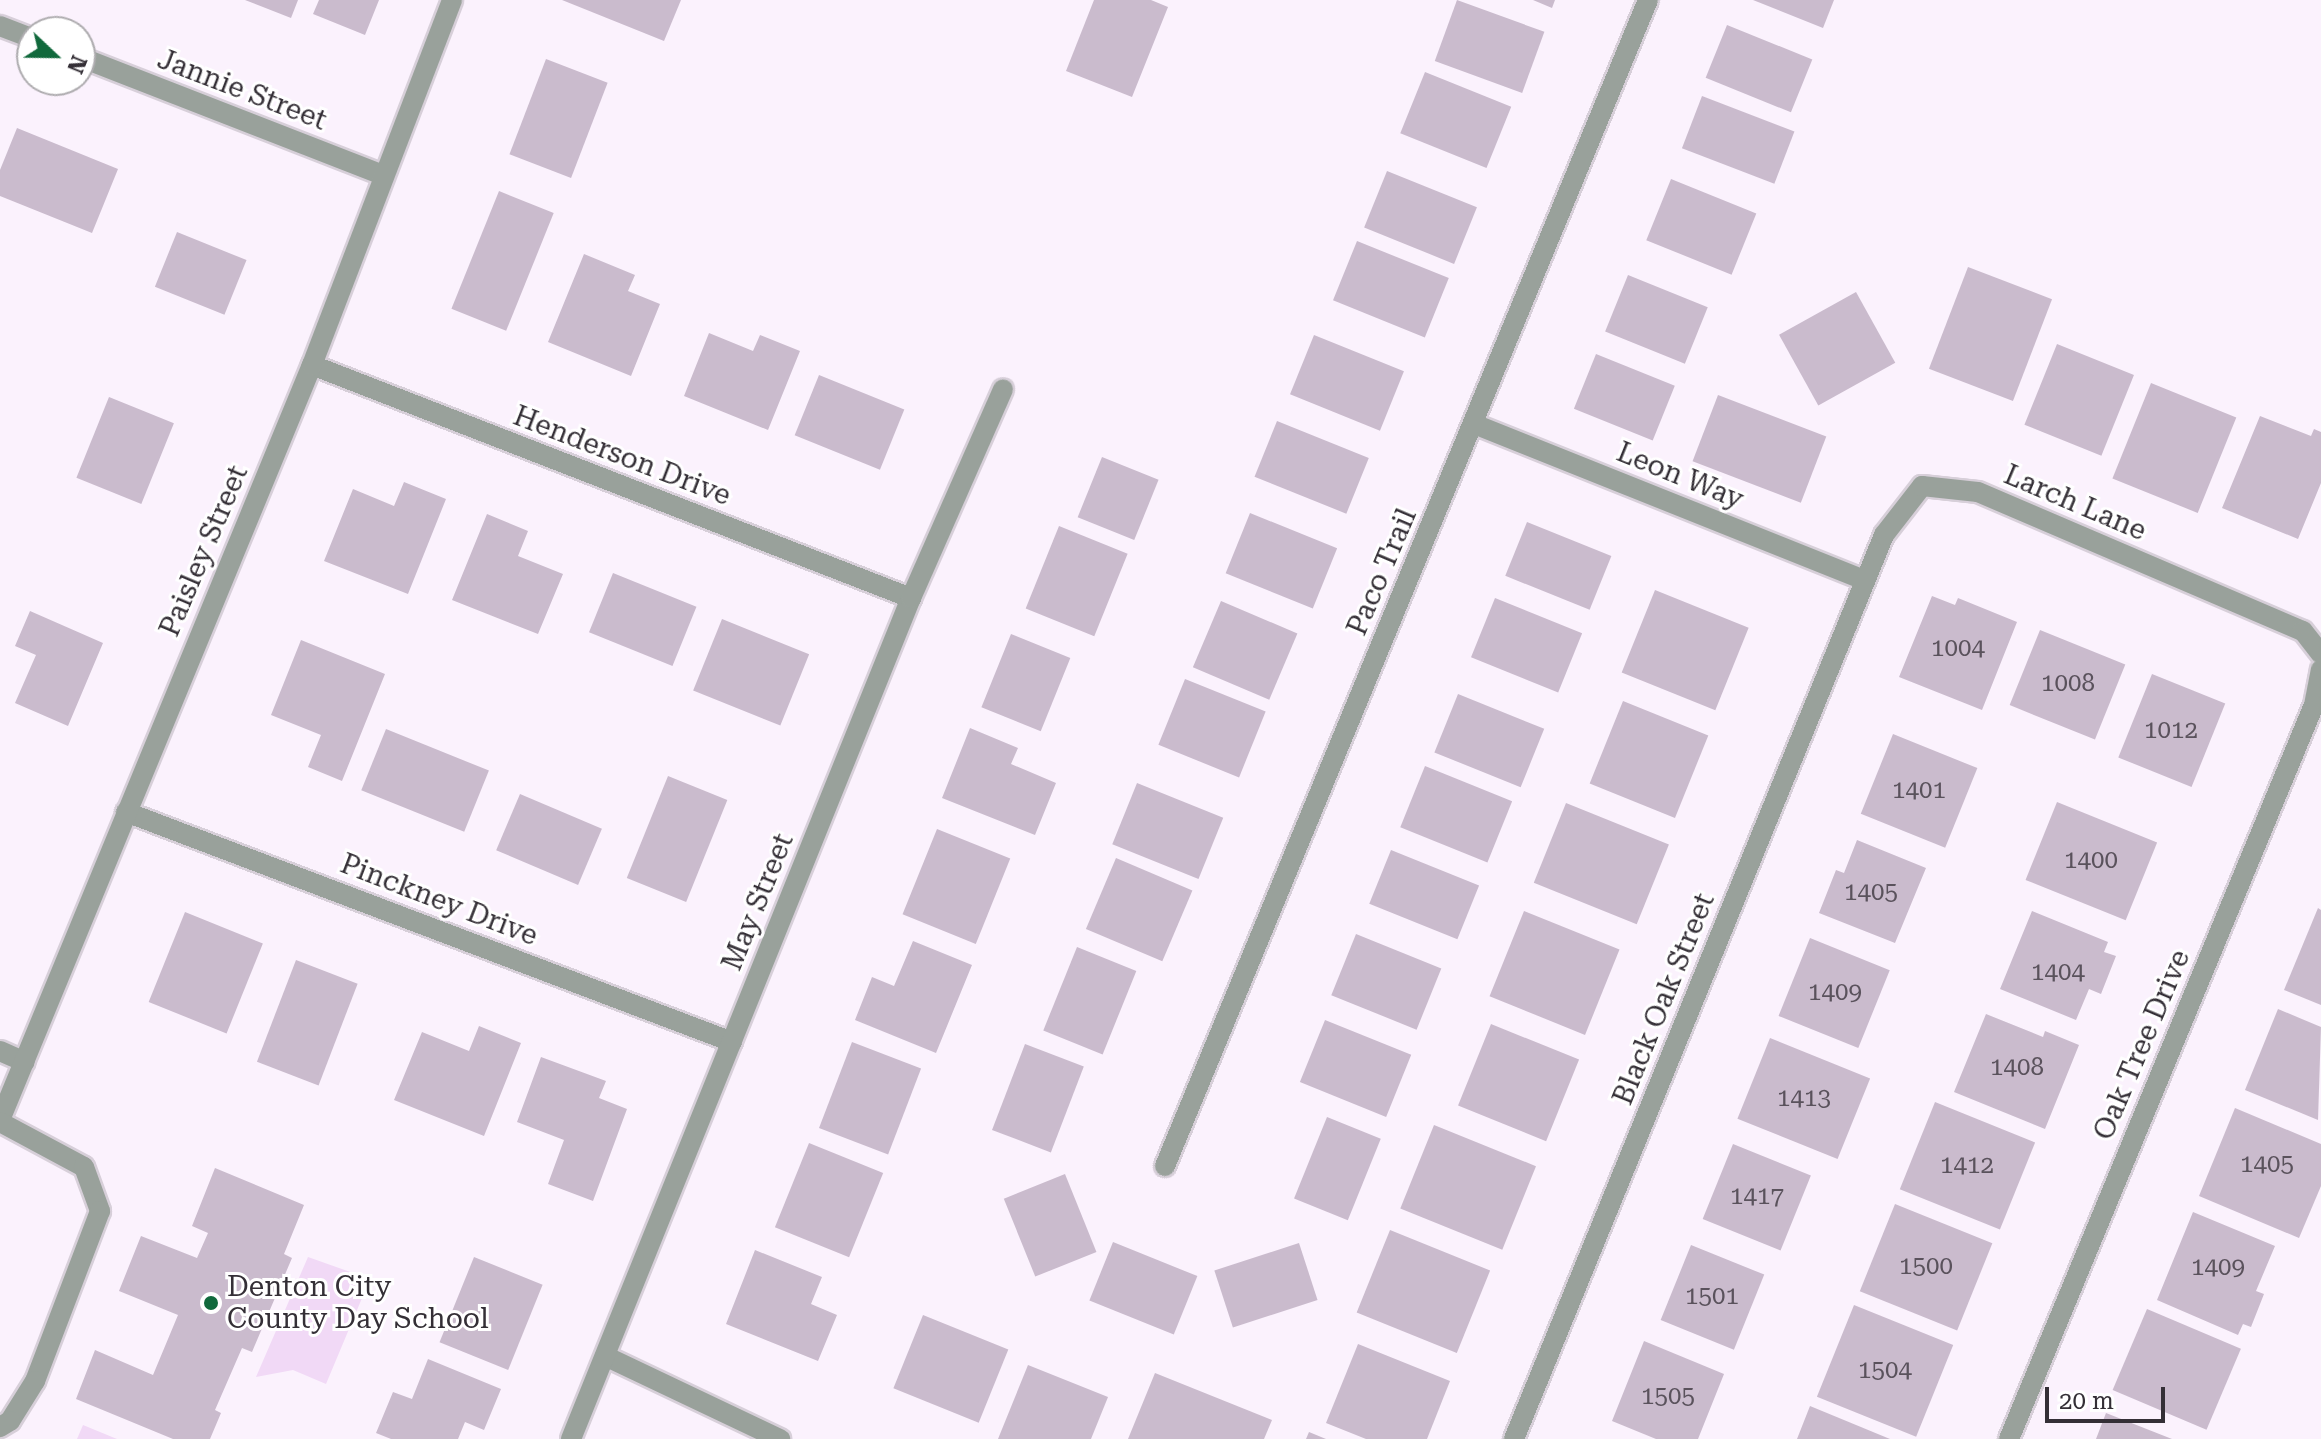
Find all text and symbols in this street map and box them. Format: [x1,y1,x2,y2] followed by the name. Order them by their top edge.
[16,16,96,96] north arrow
[153,42,331,138] street label: Jannie Street
[62,52,92,77] text: N
[509,399,735,513] street label: Henderson Drive
[1612,435,1748,517] street label: Leon Way
[1999,458,2151,548] street label: Larch Lane
[153,460,255,642] street label: Paisley Street
[1340,504,1424,640] street label: Paco Trail
[1931,635,1985,663] house number: 1004
[2041,670,2095,698] house number: 1008
[2144,717,2198,745] house number: 1012
[1892,777,1946,805] house number: 1401
[715,829,801,975] street label: May Street
[336,847,542,953] street label: Pinckney Drive
[2064,847,2118,875] house number: 1400
[1844,879,1898,907] house number: 1405
[1606,888,1722,1110] street label: Black Oak Street
[2087,945,2197,1145] street label: Oak Tree Drive
[2031,959,2085,987] house number: 1404
[1808,979,1862,1007] house number: 1409
[1990,1054,2044,1082] house number: 1408
[1777,1085,1831,1113] house number: 1413
[2240,1151,2294,1179] house number: 1405
[1940,1152,1994,1180] house number: 1412
[1730,1183,1784,1211] house number: 1417
[1899,1253,1953,1281] house number: 1500
[2191,1254,2245,1282] house number: 1409
[227,1270,489,1336] place label: Denton City County Day School
[1685,1283,1739,1311] house number: 1501
[202,1294,220,1312] marker: Denton City County Day School
[1858,1357,1912,1385] house number: 1504
[2049,1371,2169,1421] scale bar
[1641,1383,1695,1411] house number: 1505
[2059,1387,2114,1415] text: 20 m

